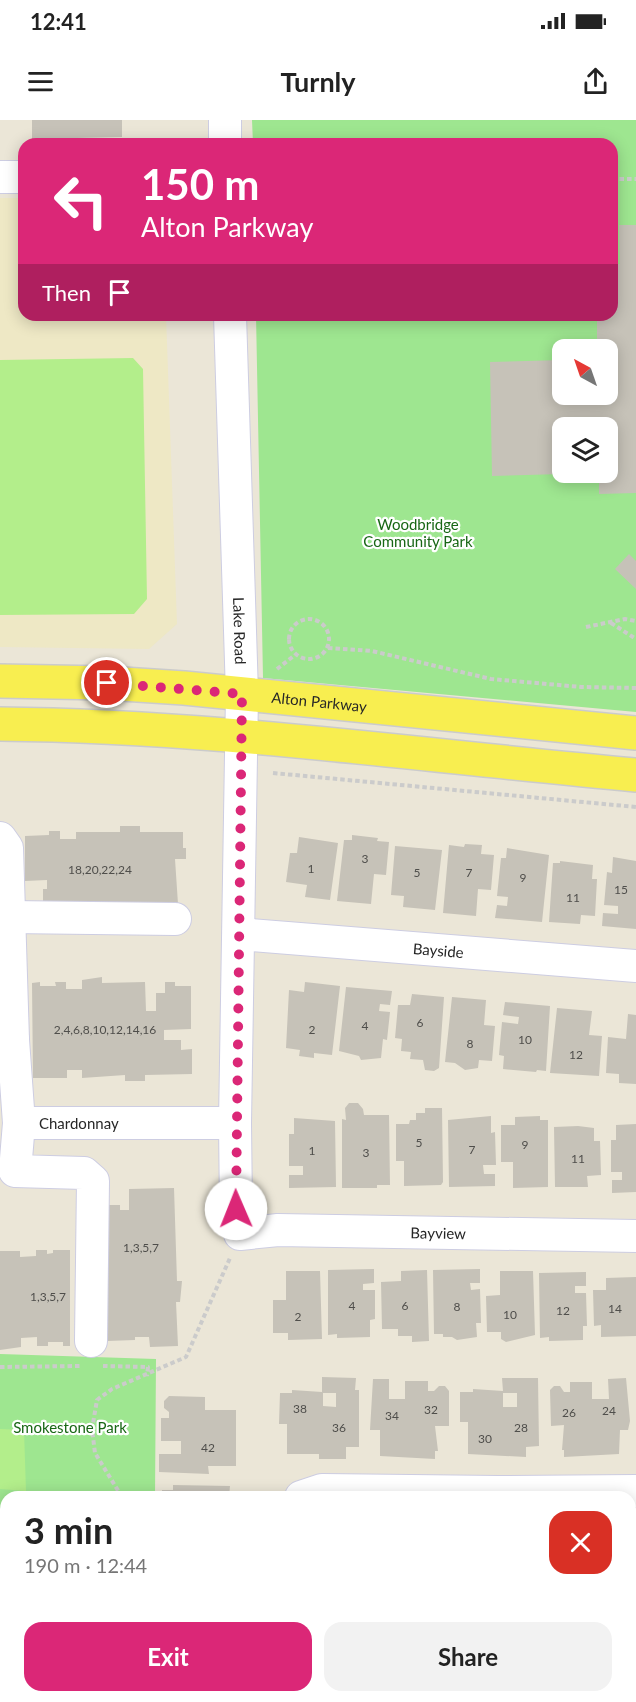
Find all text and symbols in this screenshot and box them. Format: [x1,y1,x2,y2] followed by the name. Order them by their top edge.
[30,8,87,35] text: 12:41
[24,65,57,98] icon: menu
[280,65,356,98] text: Turnly
[579,65,612,98] icon: share
[141,159,259,209] text: 150 m
[42,162,120,240] icon: left
[141,210,313,243] text: Alton Parkway
[103,276,136,309] icon: arrive
[42,279,91,306] text: Then
[552,339,618,405] north arrow
[552,339,618,483] map controls
[552,417,618,483] button: layers
[363,515,473,550] park label: Woodbridge Community Park
[230,597,250,665] street label: Lake Road
[81,657,132,708] pin
[90,666,123,699] icon: arrive
[271,688,368,715] street label: Alton Parkway
[362,851,369,866] house number: 3
[308,861,315,876] house number: 1
[68,862,132,877] house number: 18,20,22,24
[414,865,421,880] house number: 5
[466,865,473,880] house number: 7
[520,870,527,885] house number: 9
[614,882,628,897] house number: 15
[566,890,580,905] house number: 11
[412,939,465,961] street label: Bayside
[417,1015,424,1030] house number: 6
[362,1018,369,1033] house number: 4
[54,1022,156,1037] house number: 2,4,6,8,10,12,14,16
[309,1022,316,1037] house number: 2
[518,1032,532,1047] house number: 10
[467,1036,474,1051] house number: 8
[569,1047,583,1062] house number: 12
[39,1114,119,1132] street label: Chardonnay
[416,1135,423,1150] house number: 5
[522,1137,529,1152] house number: 9
[469,1142,476,1157] house number: 7
[309,1143,316,1158] house number: 1
[363,1145,370,1160] house number: 3
[571,1151,585,1166] house number: 11
[204,1177,268,1241] position arrow
[410,1223,466,1242] street label: Bayview
[123,1240,159,1255] house number: 1,3,5,7
[30,1289,66,1304] house number: 1,3,5,7
[349,1298,356,1313] house number: 4
[402,1298,409,1313] house number: 6
[454,1299,461,1314] house number: 8
[608,1301,622,1316] house number: 14
[556,1303,570,1318] house number: 12
[503,1307,517,1322] house number: 10
[295,1309,302,1324] house number: 2
[293,1401,307,1416] house number: 38
[424,1402,438,1417] house number: 32
[602,1403,616,1418] house number: 24
[562,1405,576,1420] house number: 26
[385,1408,399,1423] house number: 34
[13,1418,127,1436] park label: Smokestone Park
[332,1420,346,1435] house number: 36
[514,1420,528,1435] house number: 28
[478,1431,492,1446] house number: 30
[201,1440,215,1455] house number: 42
[24,1508,113,1552] text: 3 min
[549,1511,612,1574] button: close
[24,1553,147,1577] text: 190 m · 12:44
[24,1622,312,1691] button: Exit
[324,1622,612,1691] button: Share

